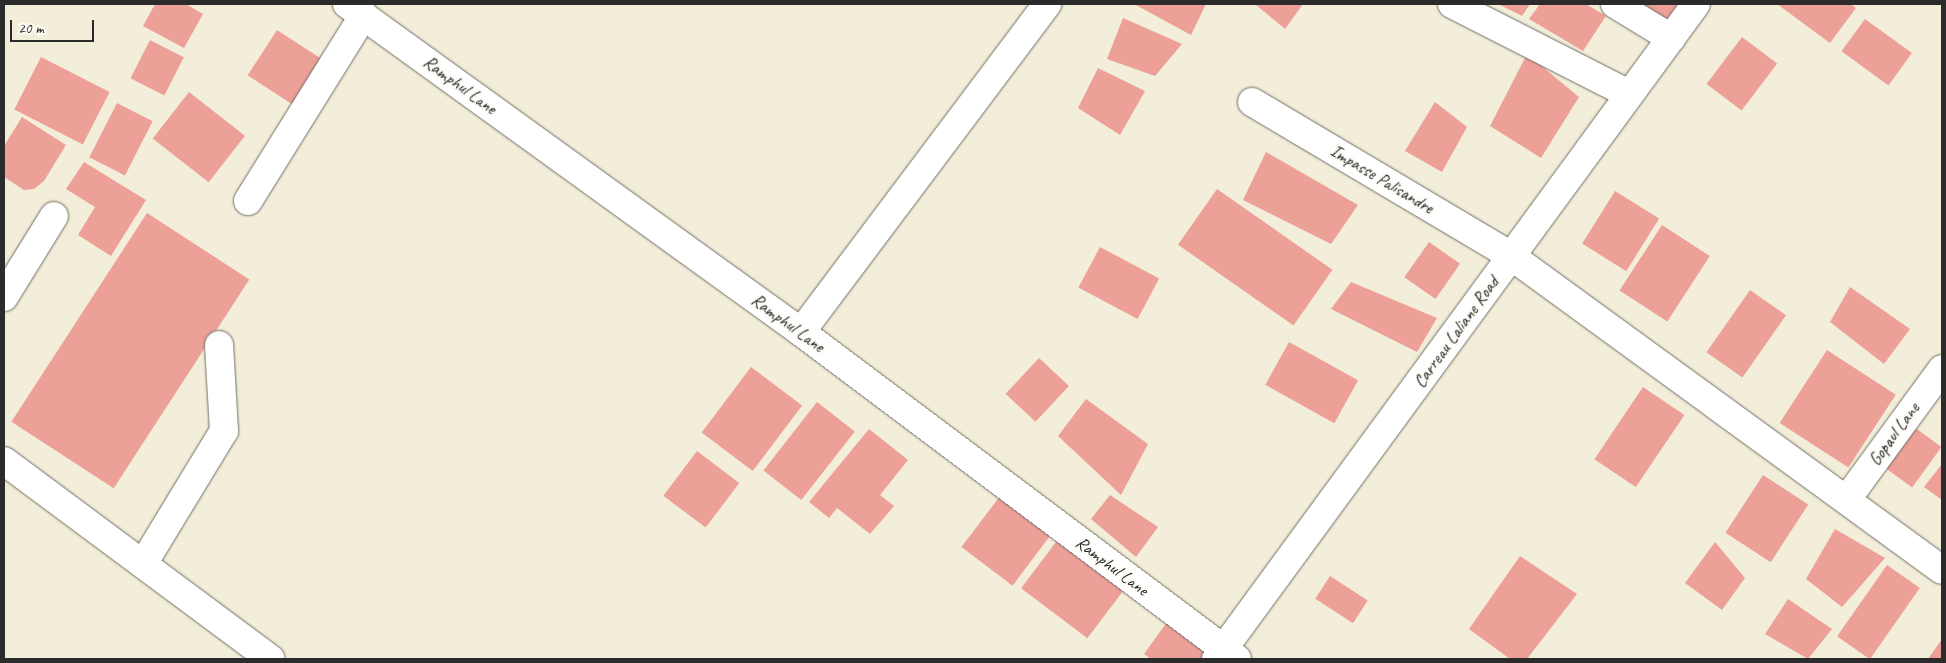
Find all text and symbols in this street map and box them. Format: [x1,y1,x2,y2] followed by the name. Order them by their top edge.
[12,10,96,42] scale bar
[18,19,44,38] text: 20 m
[419,51,501,119] street label: Ramphul Lane
[1326,140,1438,218] street label: Impasse Palisandre
[1409,273,1503,391] street label: Carreau Laliane Road
[747,289,829,357] street label: Ramphul Lane
[1864,398,1924,470] street label: Gopaul Lane
[1071,532,1153,600] street label: Ramphul Lane

